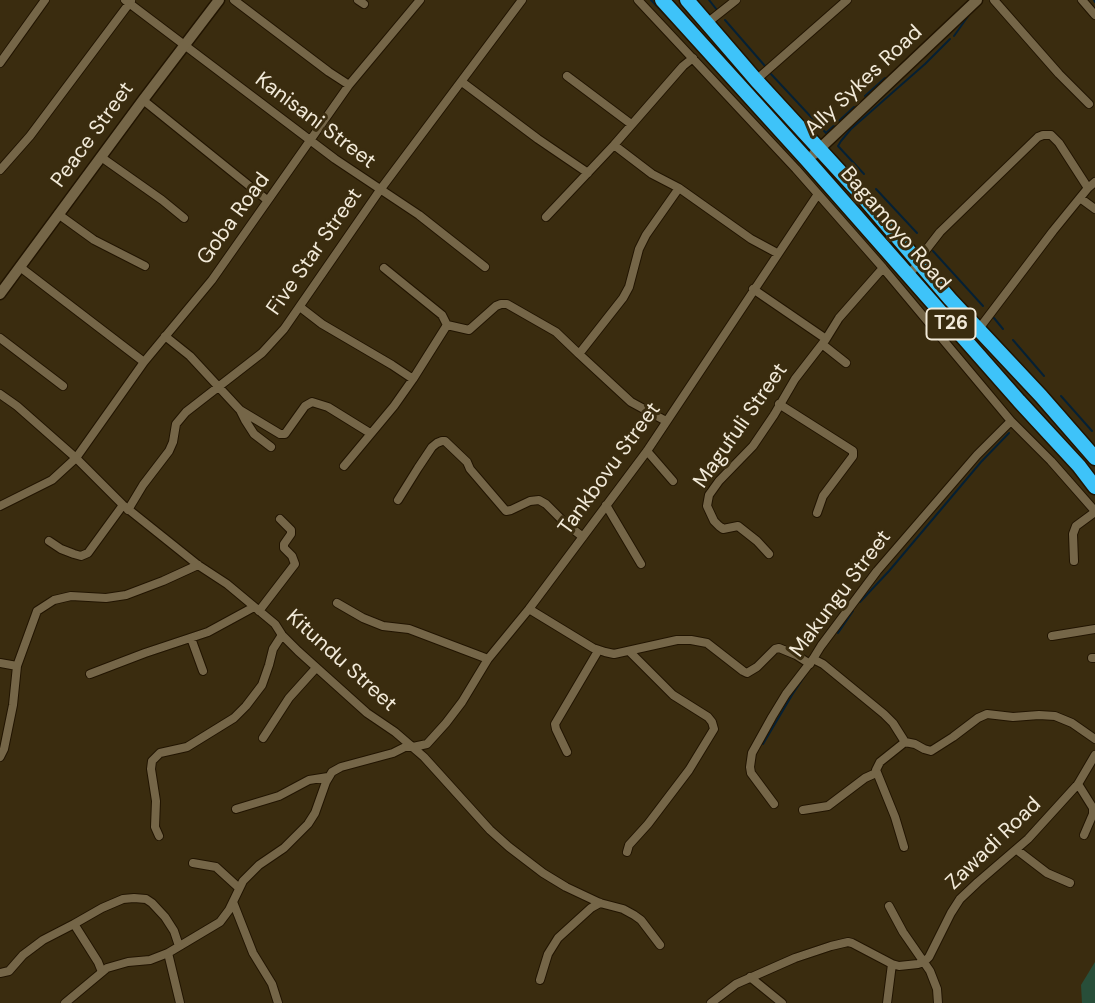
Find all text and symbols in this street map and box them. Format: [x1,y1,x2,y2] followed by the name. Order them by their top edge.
[800,20,928,142] street label: Ally Sykes Road
[250,67,380,175] street label: Kanisani Street
[46,77,140,193] street label: Peace Street
[835,162,955,296] street label: Bagamoyo Road
[192,168,276,270] street label: Goba Road
[262,184,368,320] street label: Five Star Street
[926,308,976,340] road number: T26
[689,359,793,493] street label: Magufuli Street
[553,398,667,540] street label: Tankbovu Street
[785,525,897,663] street label: Makungu Street
[281,605,401,717] street label: Kitundu Street
[941,792,1047,896] street label: Zawadi Road

